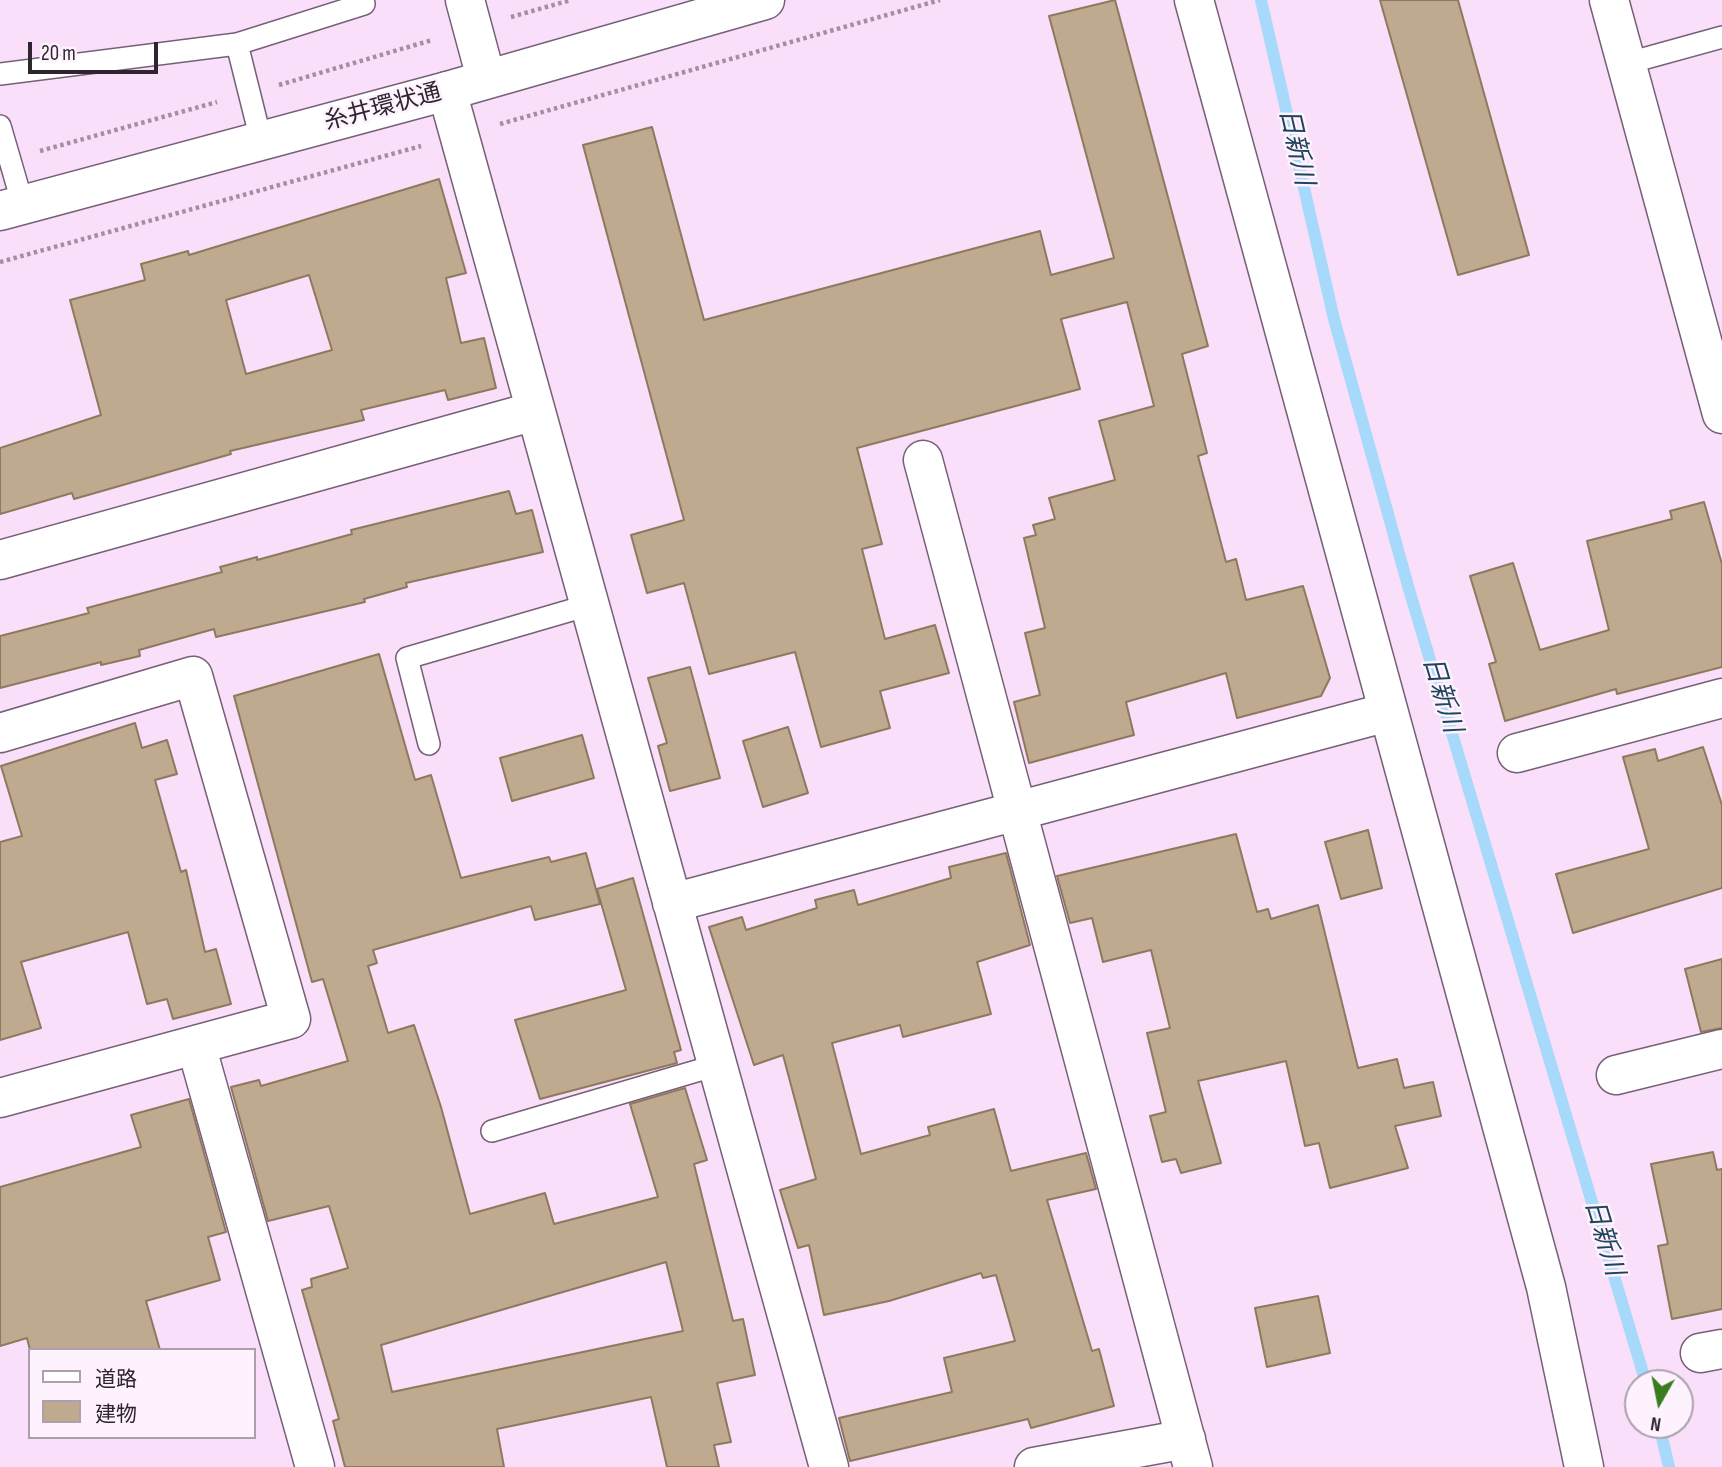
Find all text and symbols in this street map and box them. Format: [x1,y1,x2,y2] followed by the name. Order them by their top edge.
[32,28,161,72] scale bar
[41,41,76,66] text: 20 m
[321,79,445,137] street label: 糸井環状通
[1271,105,1319,189] water label: 日新川
[1415,653,1467,737] water label: 日新川
[1577,1196,1629,1280] water label: 日新川
[28,1348,256,1439] legend
[95,1367,137,1392] text: 道路
[1624,1369,1694,1439] north arrow
[95,1402,137,1427] text: 建物
[1649,1411,1663,1435] text: N

